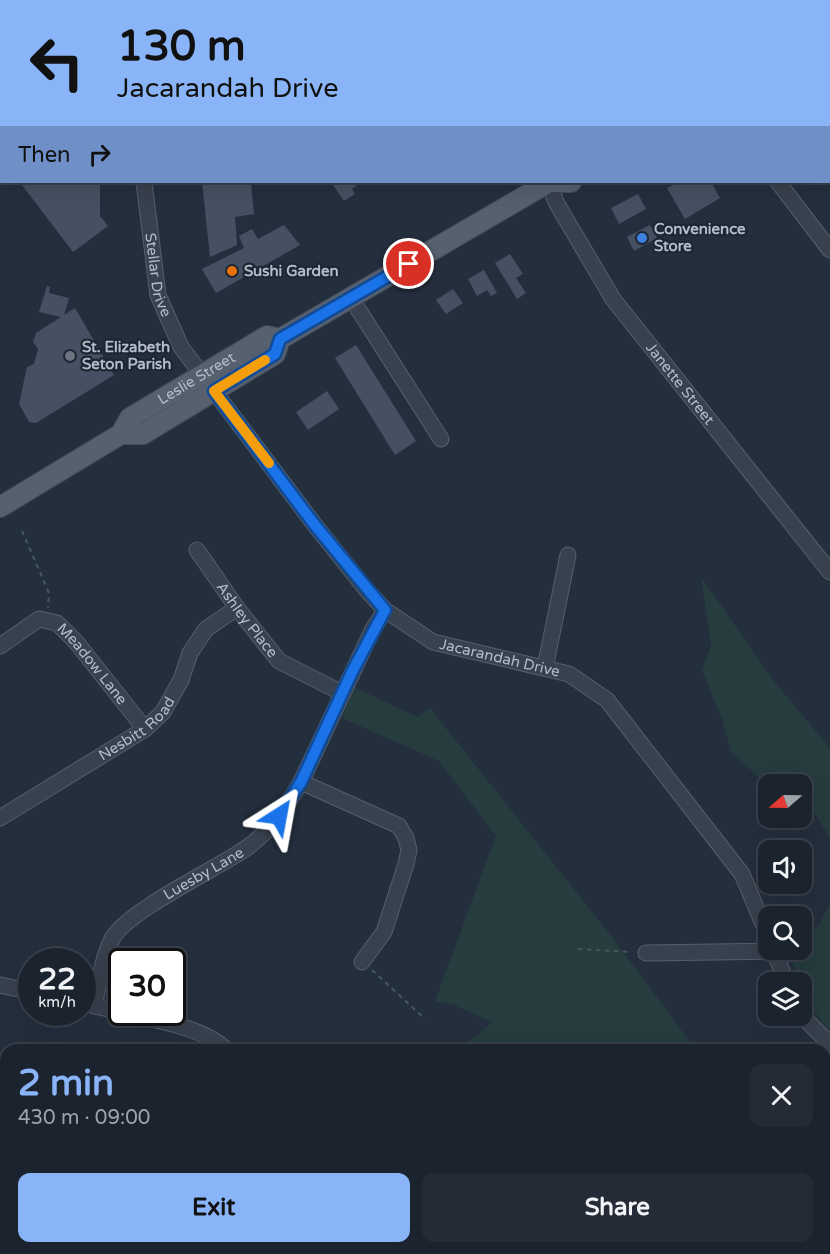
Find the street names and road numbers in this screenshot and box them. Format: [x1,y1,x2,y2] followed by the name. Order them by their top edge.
[141,232,176,320] street label: Stellar Drive
[642,339,718,428] street label: Janette Street
[154,348,239,408] street label: Leslie Street
[213,579,282,661] street label: Ashley Place
[53,619,131,708] street label: Meadow Lane
[438,635,562,681] street label: Jacarandah Drive
[95,694,179,764] street label: Nesbitt Road
[160,843,247,904] street label: Luesby Lane

